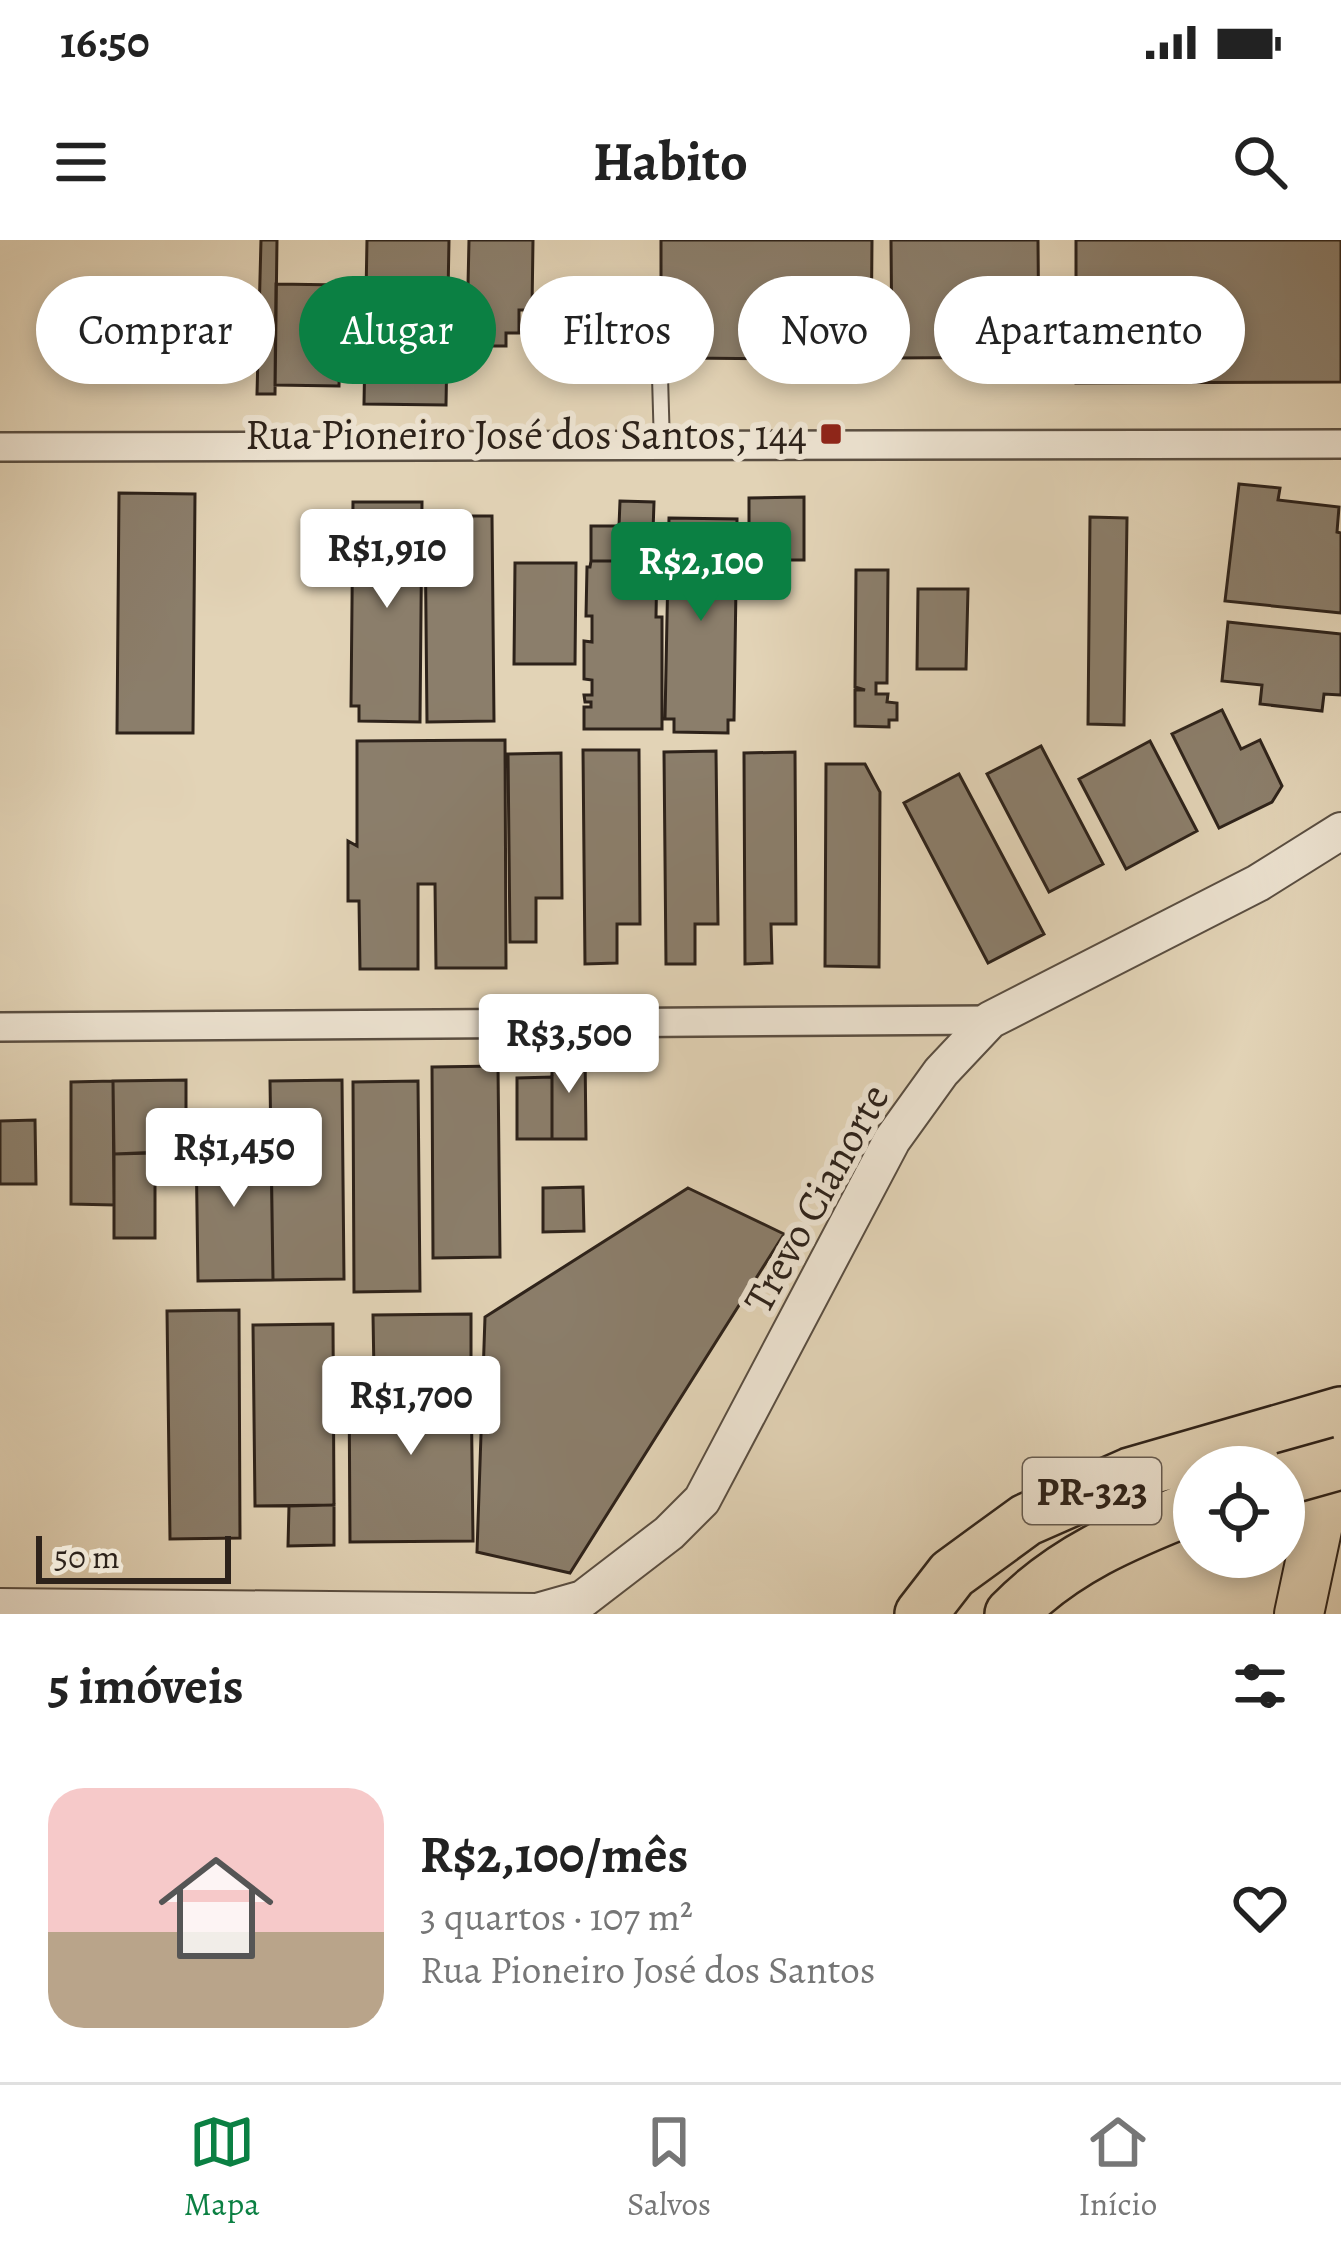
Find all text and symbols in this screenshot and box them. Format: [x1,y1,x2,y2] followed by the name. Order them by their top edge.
[60,11,150,73] text: 16:50
[593,125,748,199] text: Habito
[48,129,114,195] icon: menu
[1227,129,1293,195] icon: search
[36,276,275,384] chip: Comprar
[299,276,496,384] chip: Alugar
[520,276,714,384] chip: Filtros
[738,276,910,384] chip: Novo
[934,276,1245,384] chip: Apartamento
[245,406,807,463] place label: Rua Pioneiro José dos Santos, 144
[818,421,844,447] marker: Rua Pioneiro José dos Santos, 144
[276,509,498,611] pin: R$1,910
[327,521,447,574] text: R$1,910
[590,522,812,624] pin: R$2,100
[638,534,764,587] text: R$2,100
[458,994,680,1096] pin: R$3,500
[506,1006,632,1059] text: R$3,500
[730,1074,902,1322] street label: Trevo Cianorte
[123,1108,345,1210] pin: R$1,450
[173,1120,295,1173] text: R$1,450
[300,1356,522,1458] pin: R$1,700
[349,1368,473,1421] text: R$1,700
[1173,1446,1305,1578] map controls
[1173,1446,1305,1578] button: locate
[1023,1458,1161,1524] road number: PR-323
[36,1530,231,1583] scale bar
[54,1534,120,1579] text: 50 m
[48,1651,244,1721] text: 5 imóveis
[1227,1653,1293,1719] icon: filters
[420,1820,688,1890] text: R$2,100/mês
[144,1836,288,1980] icon: home
[1227,1875,1293,1941] icon: heart
[420,1890,693,1943] text: 3 quartos · 107 m²
[420,1943,875,1996] text: Rua Pioneiro José dos Santos
[184,2109,260,2226] tab: Mapa
[627,2109,711,2226] tab: Salvos
[1079,2109,1157,2226] tab: Início

